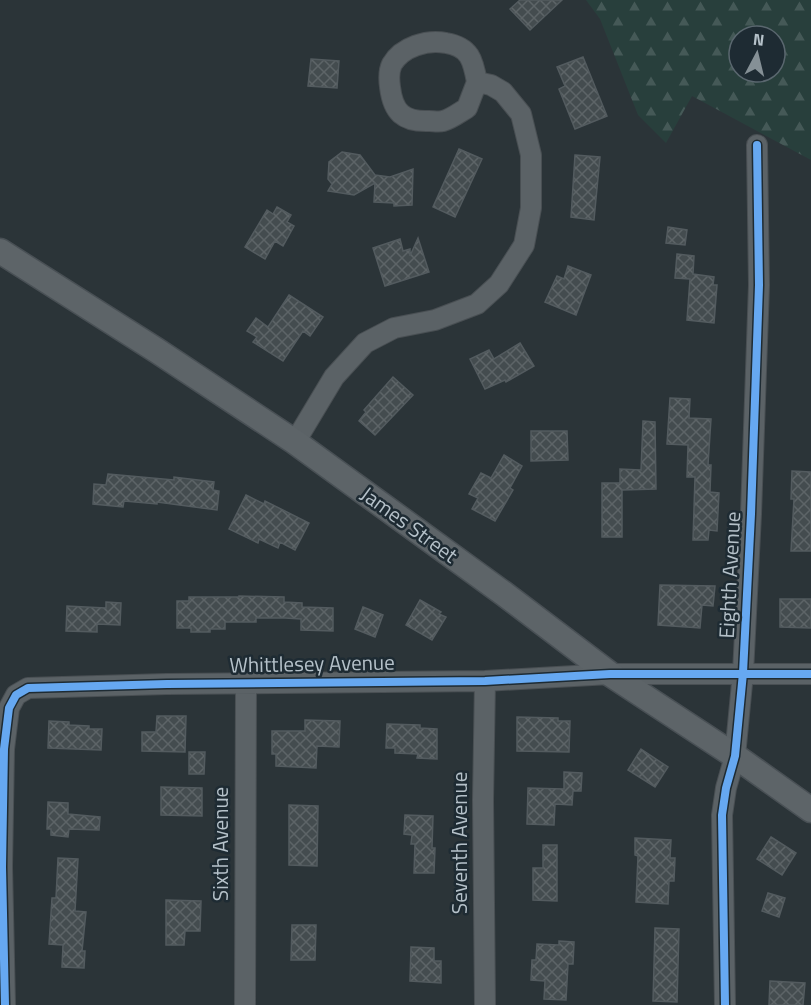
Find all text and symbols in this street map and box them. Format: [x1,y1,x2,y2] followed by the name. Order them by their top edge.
[727,24,787,84] north arrow
[752,27,766,52] text: N
[354,478,465,571] street label: James Street
[710,511,748,639] street label: Eighth Avenue
[229,646,395,680] street label: Whittlesey Avenue
[443,772,475,914] street label: Seventh Avenue
[204,787,236,901] street label: Sixth Avenue

